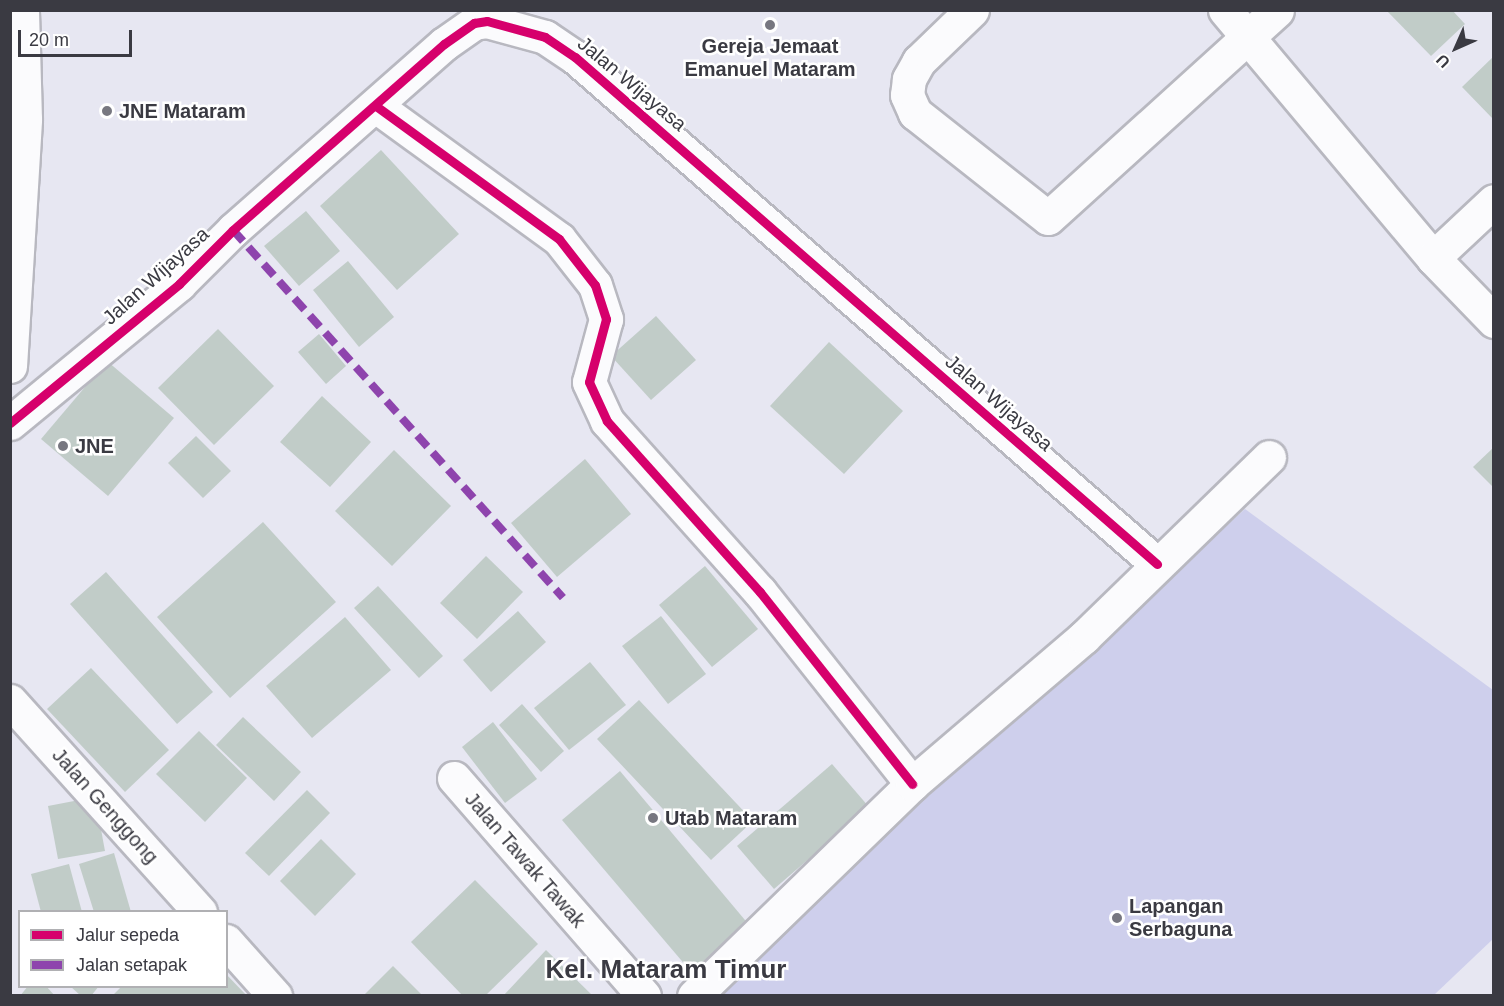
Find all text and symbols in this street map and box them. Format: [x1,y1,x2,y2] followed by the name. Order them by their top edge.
[21,18,135,56] scale bar
[763,18,777,32] marker: Gereja Jemaat Emanuel Mataram
[1426,18,1486,78] north arrow
[29,30,69,50] text: 20 m
[573,32,691,136] street label: Jalan Wijayasa
[684,35,856,82] place label: Gereja Jemaat Emanuel Mataram
[1433,51,1453,71] text: U
[119,99,246,123] place label: JNE Mataram
[100,104,114,118] marker: JNE Mataram
[98,222,214,330] street label: Jalan Wijayasa
[940,350,1058,456] street label: Jalan Wijayasa
[75,434,114,458] place label: JNE
[56,439,70,453] marker: JNE
[47,743,163,869] street label: Jalan Genggong
[459,787,591,933] street label: Jalan Tawak Tawak
[665,806,797,830] place label: Utab Mataram
[646,811,660,825] marker: Utab Mataram
[1129,894,1232,941] place label: Lapangan Serbaguna
[18,910,228,988] legend
[1110,911,1124,925] marker: Lapangan Serbaguna
[76,925,179,945] text: Jalur sepeda
[546,954,786,986] district label: Kel. Mataram Timur
[76,955,187,975] text: Jalan setapak

